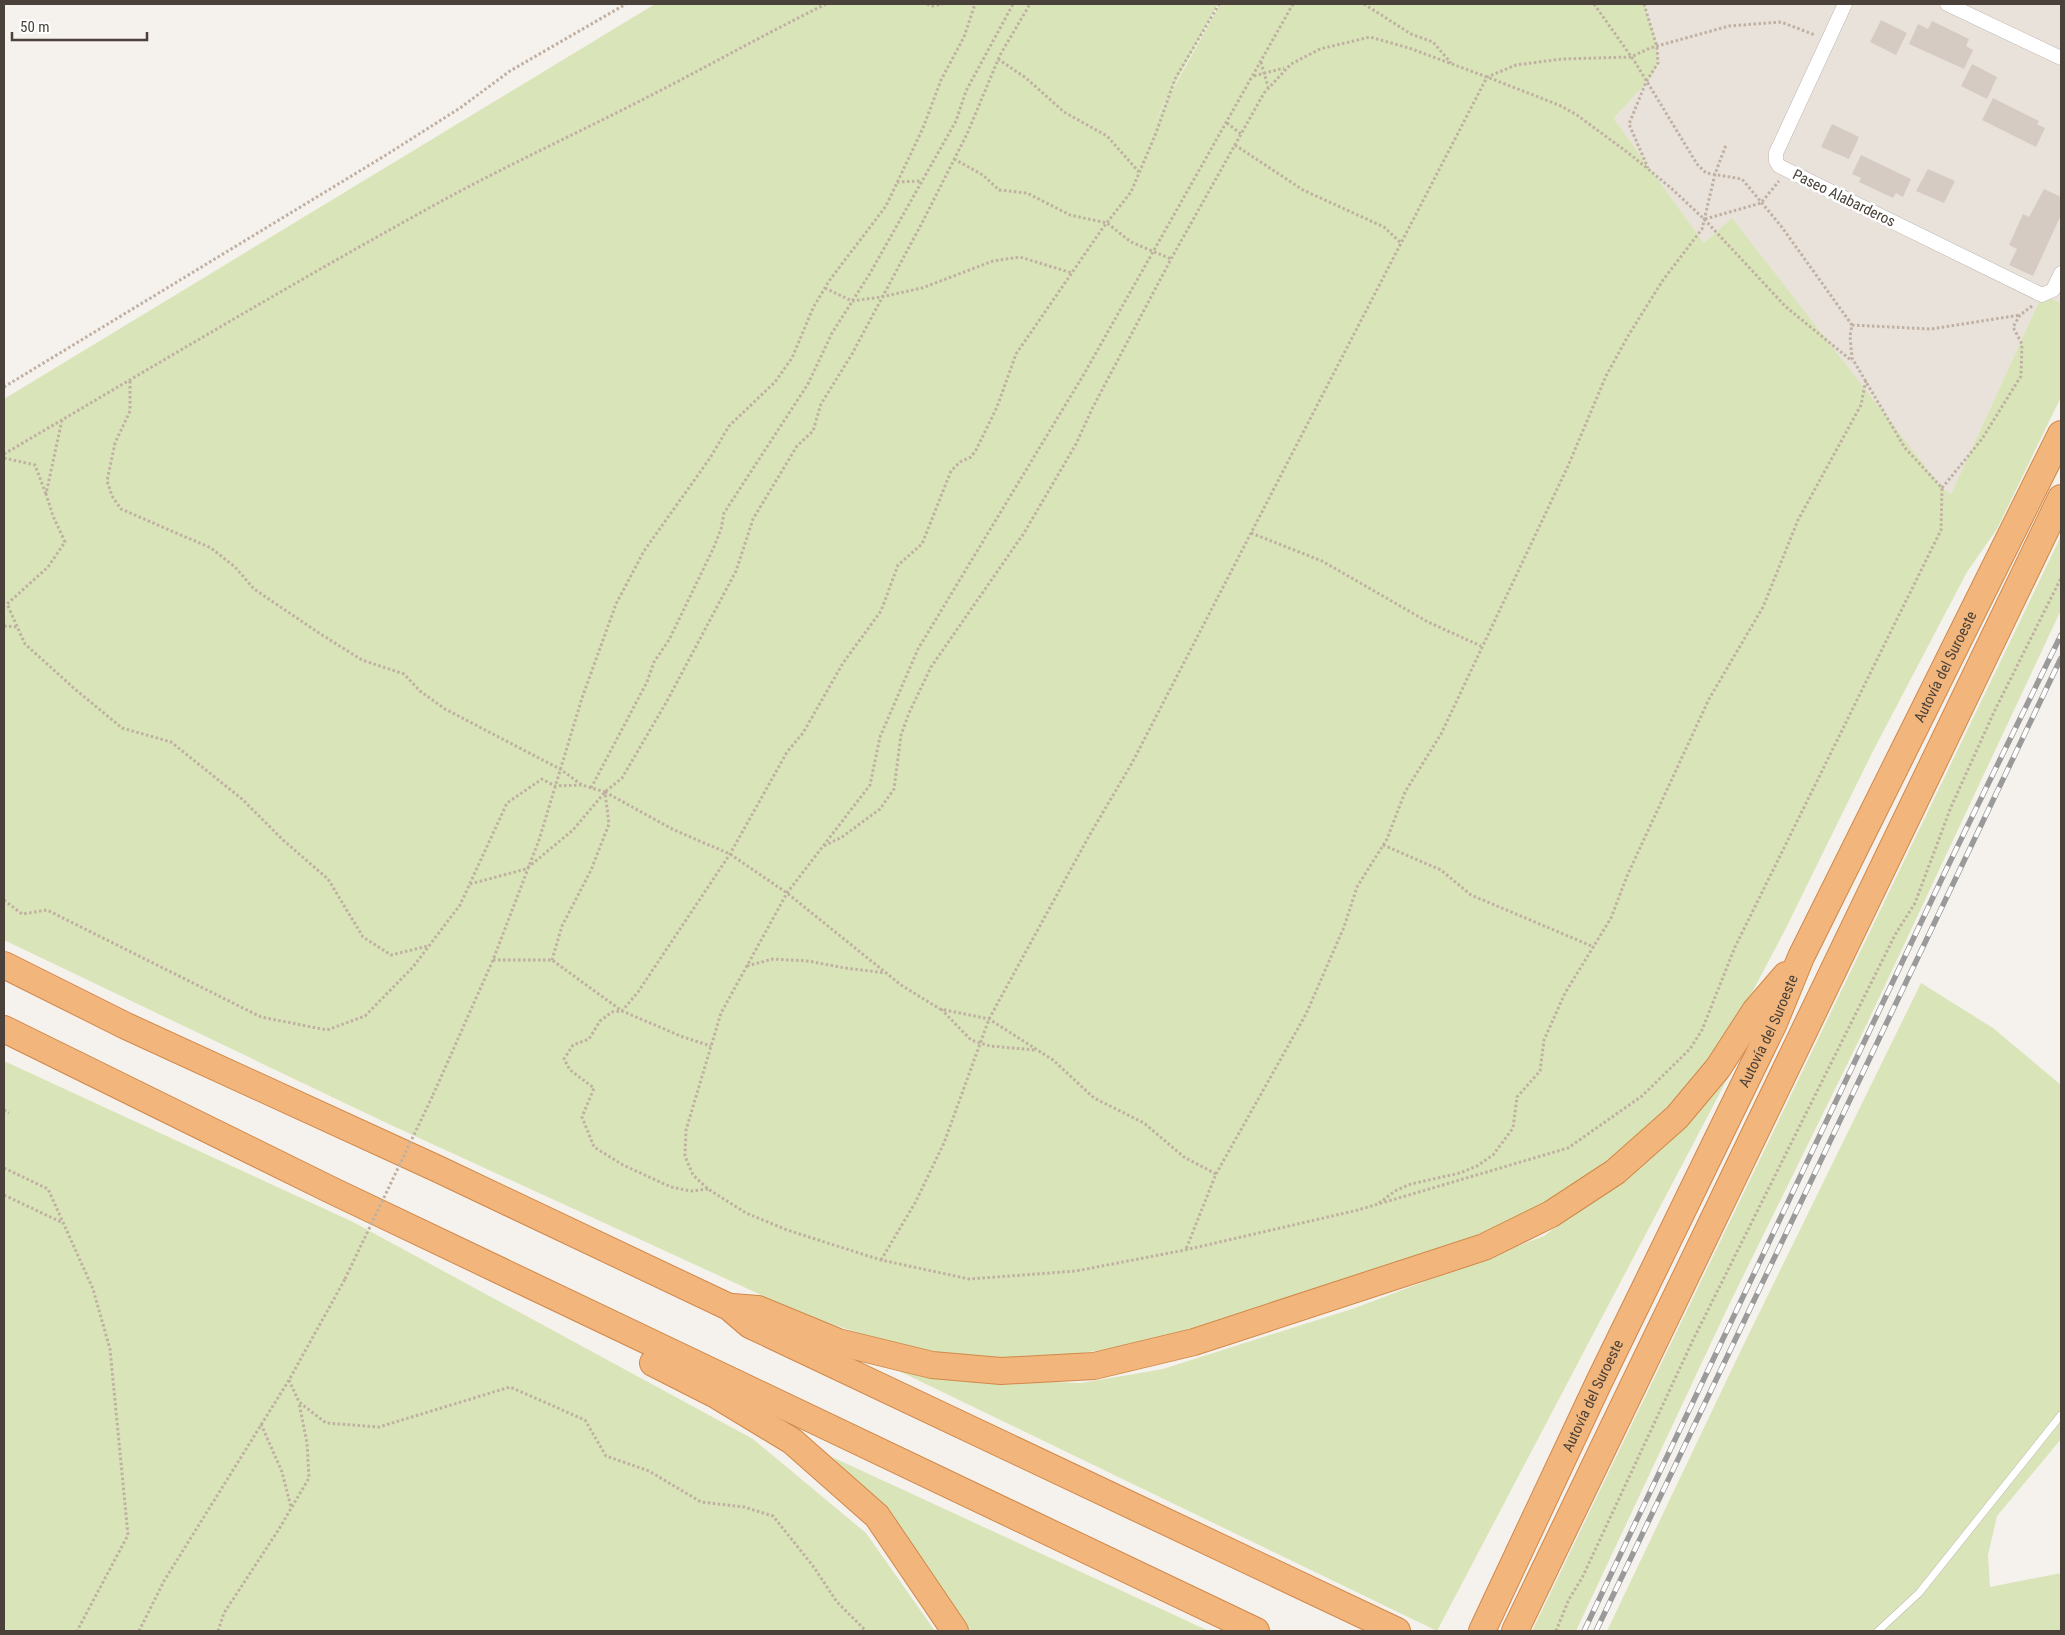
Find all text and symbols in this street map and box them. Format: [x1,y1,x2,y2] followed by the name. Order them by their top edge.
[12,10,148,42] scale bar
[20,18,50,36] text: 50 m
[1790,165,1898,231] street label: Paseo Alabarderos
[1910,608,1981,725] street label: Autovía del Suroeste
[1735,972,1802,1090] street label: Autovía del Suroeste
[1559,1337,1627,1455] street label: Autovía del Suroeste

